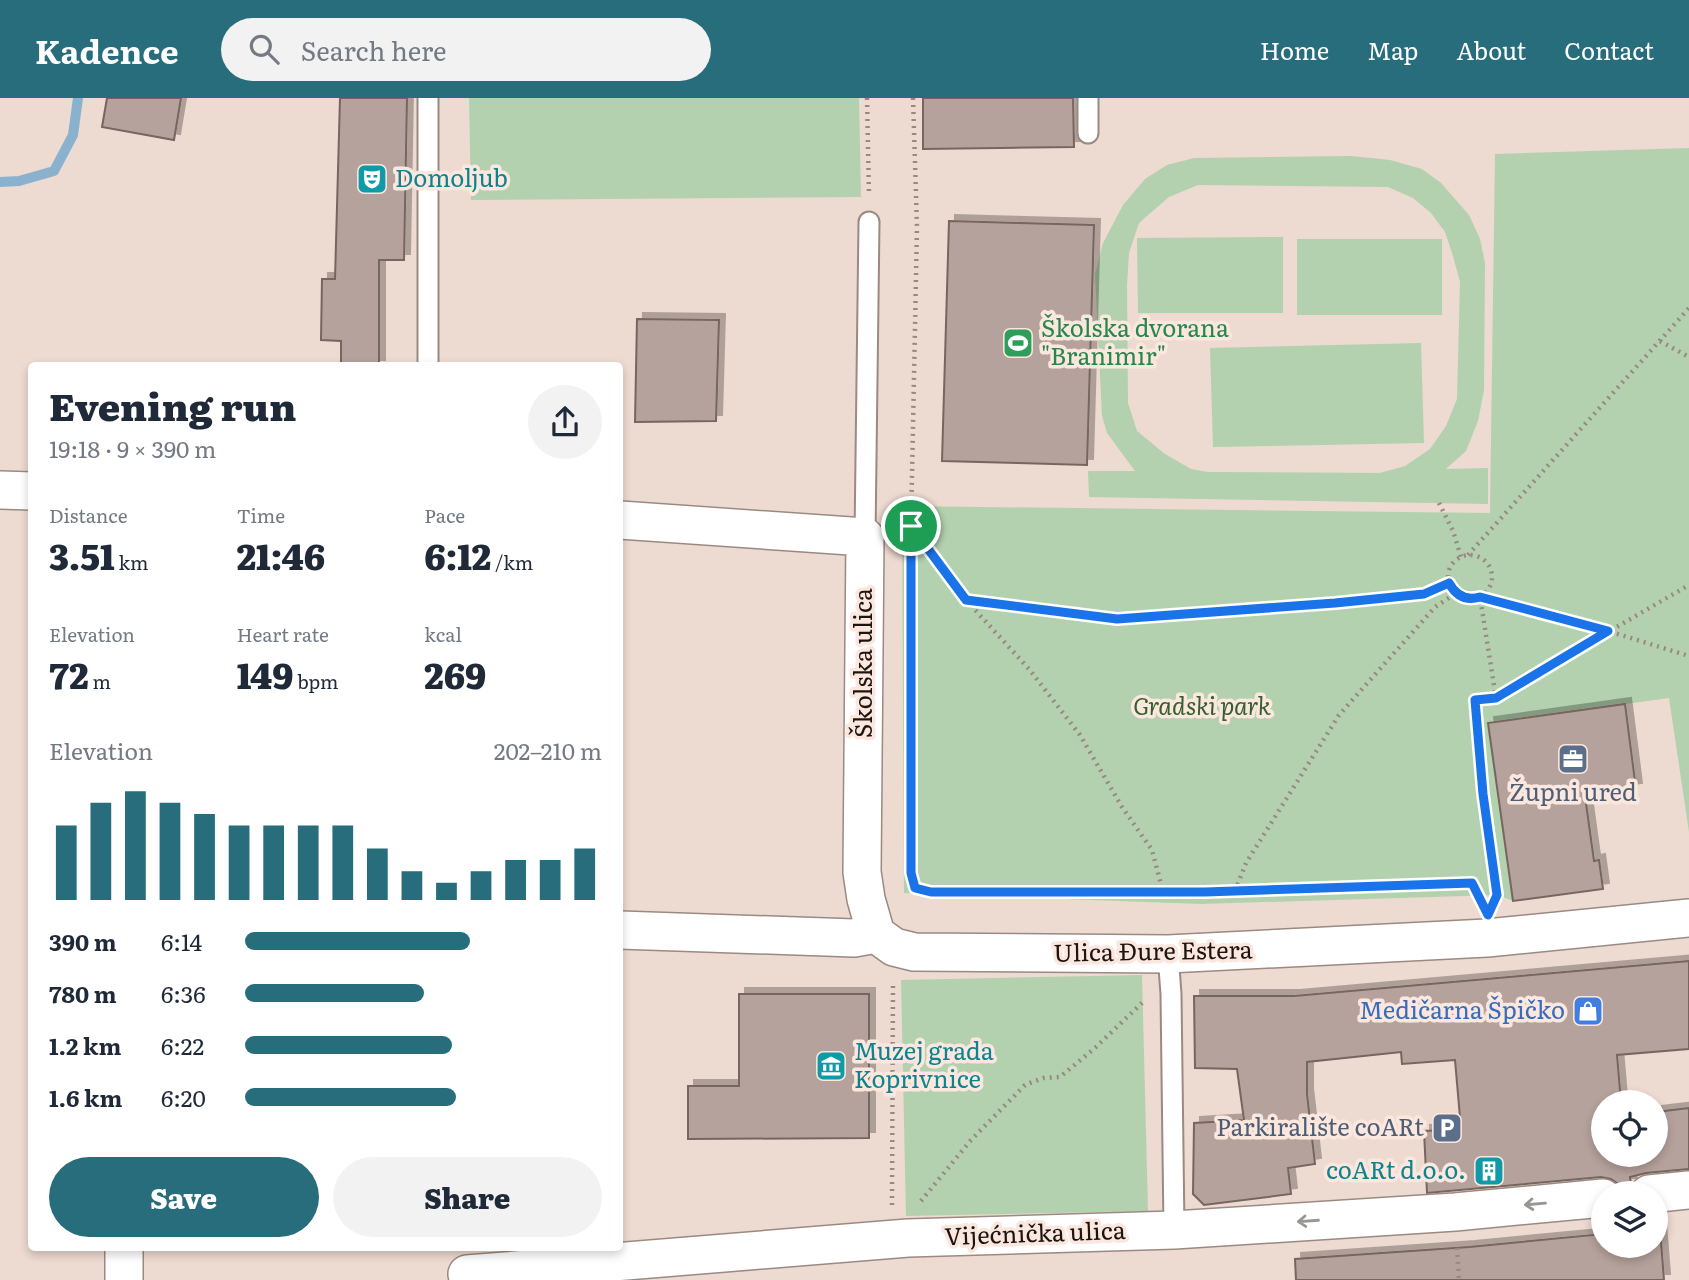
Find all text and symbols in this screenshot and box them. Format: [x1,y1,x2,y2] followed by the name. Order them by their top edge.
[221,18,711,81] search box
[35,25,179,74] text: Kadence
[245,30,283,68] icon: search
[301,30,447,69] text: Search here
[1260,32,1329,67] text: Home
[1367,32,1418,67] text: Map
[1456,32,1526,67] text: About
[1564,32,1654,67] text: Contact
[395,159,508,194] place label: Domoljub
[355,162,389,196] theatre icon: Domoljub
[1041,309,1229,372] place label: Školska dvorana "Branimir"
[1001,326,1035,360] sports icon: Školska dvorana "Branimir"
[49,376,296,433] text: Evening run
[528,385,602,459] button: share
[49,431,216,465] text: 19:18 · 9 × 390 m
[881,496,941,556] pin
[49,501,128,529] text: Distance
[237,501,285,529] text: Time
[424,501,465,529] text: Pace
[892,507,930,545] icon: arrive
[49,529,115,581] text: 3.51
[237,529,325,581] text: 21:46
[424,529,491,581] text: 6:12
[115,548,148,576] text: km
[491,548,533,576] text: /km
[844,588,879,738] street label: Školska ulica
[49,620,135,648] text: Elevation
[237,620,329,648] text: Heart rate
[424,620,462,648] text: kcal
[49,648,89,700] text: 72
[237,648,293,700] text: 149
[424,648,486,700] text: 269
[89,667,111,695] text: m
[293,667,339,695] text: bpm
[1133,687,1272,722] park label: Gradski park
[49,733,153,767] text: Elevation
[494,733,602,767] text: 202–210 m
[1556,742,1590,776] office icon: Župni ured
[1509,773,1637,808] place label: Župni ured
[49,924,117,958] text: 390 m
[161,924,202,958] text: 6:14
[1053,930,1253,969] street label: Ulica Đure Estera
[49,976,117,1010] text: 780 m
[161,976,206,1010] text: 6:36
[1359,991,1565,1026] place label: Medičarna Špičko
[1571,994,1605,1028] shop icon: Medičarna Špičko
[49,1028,121,1062] text: 1.2 km
[161,1028,204,1062] text: 6:22
[854,1032,994,1095] place label: Muzej grada Koprivnice
[814,1049,848,1083] museum icon: Muzej grada Koprivnice
[49,1080,122,1114] text: 1.6 km
[161,1080,206,1114] text: 6:20
[1591,1090,1668,1258] map controls
[1591,1090,1668,1167] button: locate
[1216,1108,1424,1143] place label: Parkiralište coARt
[1430,1111,1464,1145] parking icon: Parkiralište coARt
[1326,1151,1466,1186] place label: coARt d.o.o.
[1472,1154,1506,1188] building icon: coARt d.o.o.
[49,1157,319,1237] button: Save
[333,1157,602,1237] button: Share
[1591,1181,1668,1258] button: layers
[1524,1198,1547,1211] one-way arrow
[944,1211,1126,1252] street label: Vijećnička ulica
[1297,1215,1320,1228] one-way arrow

